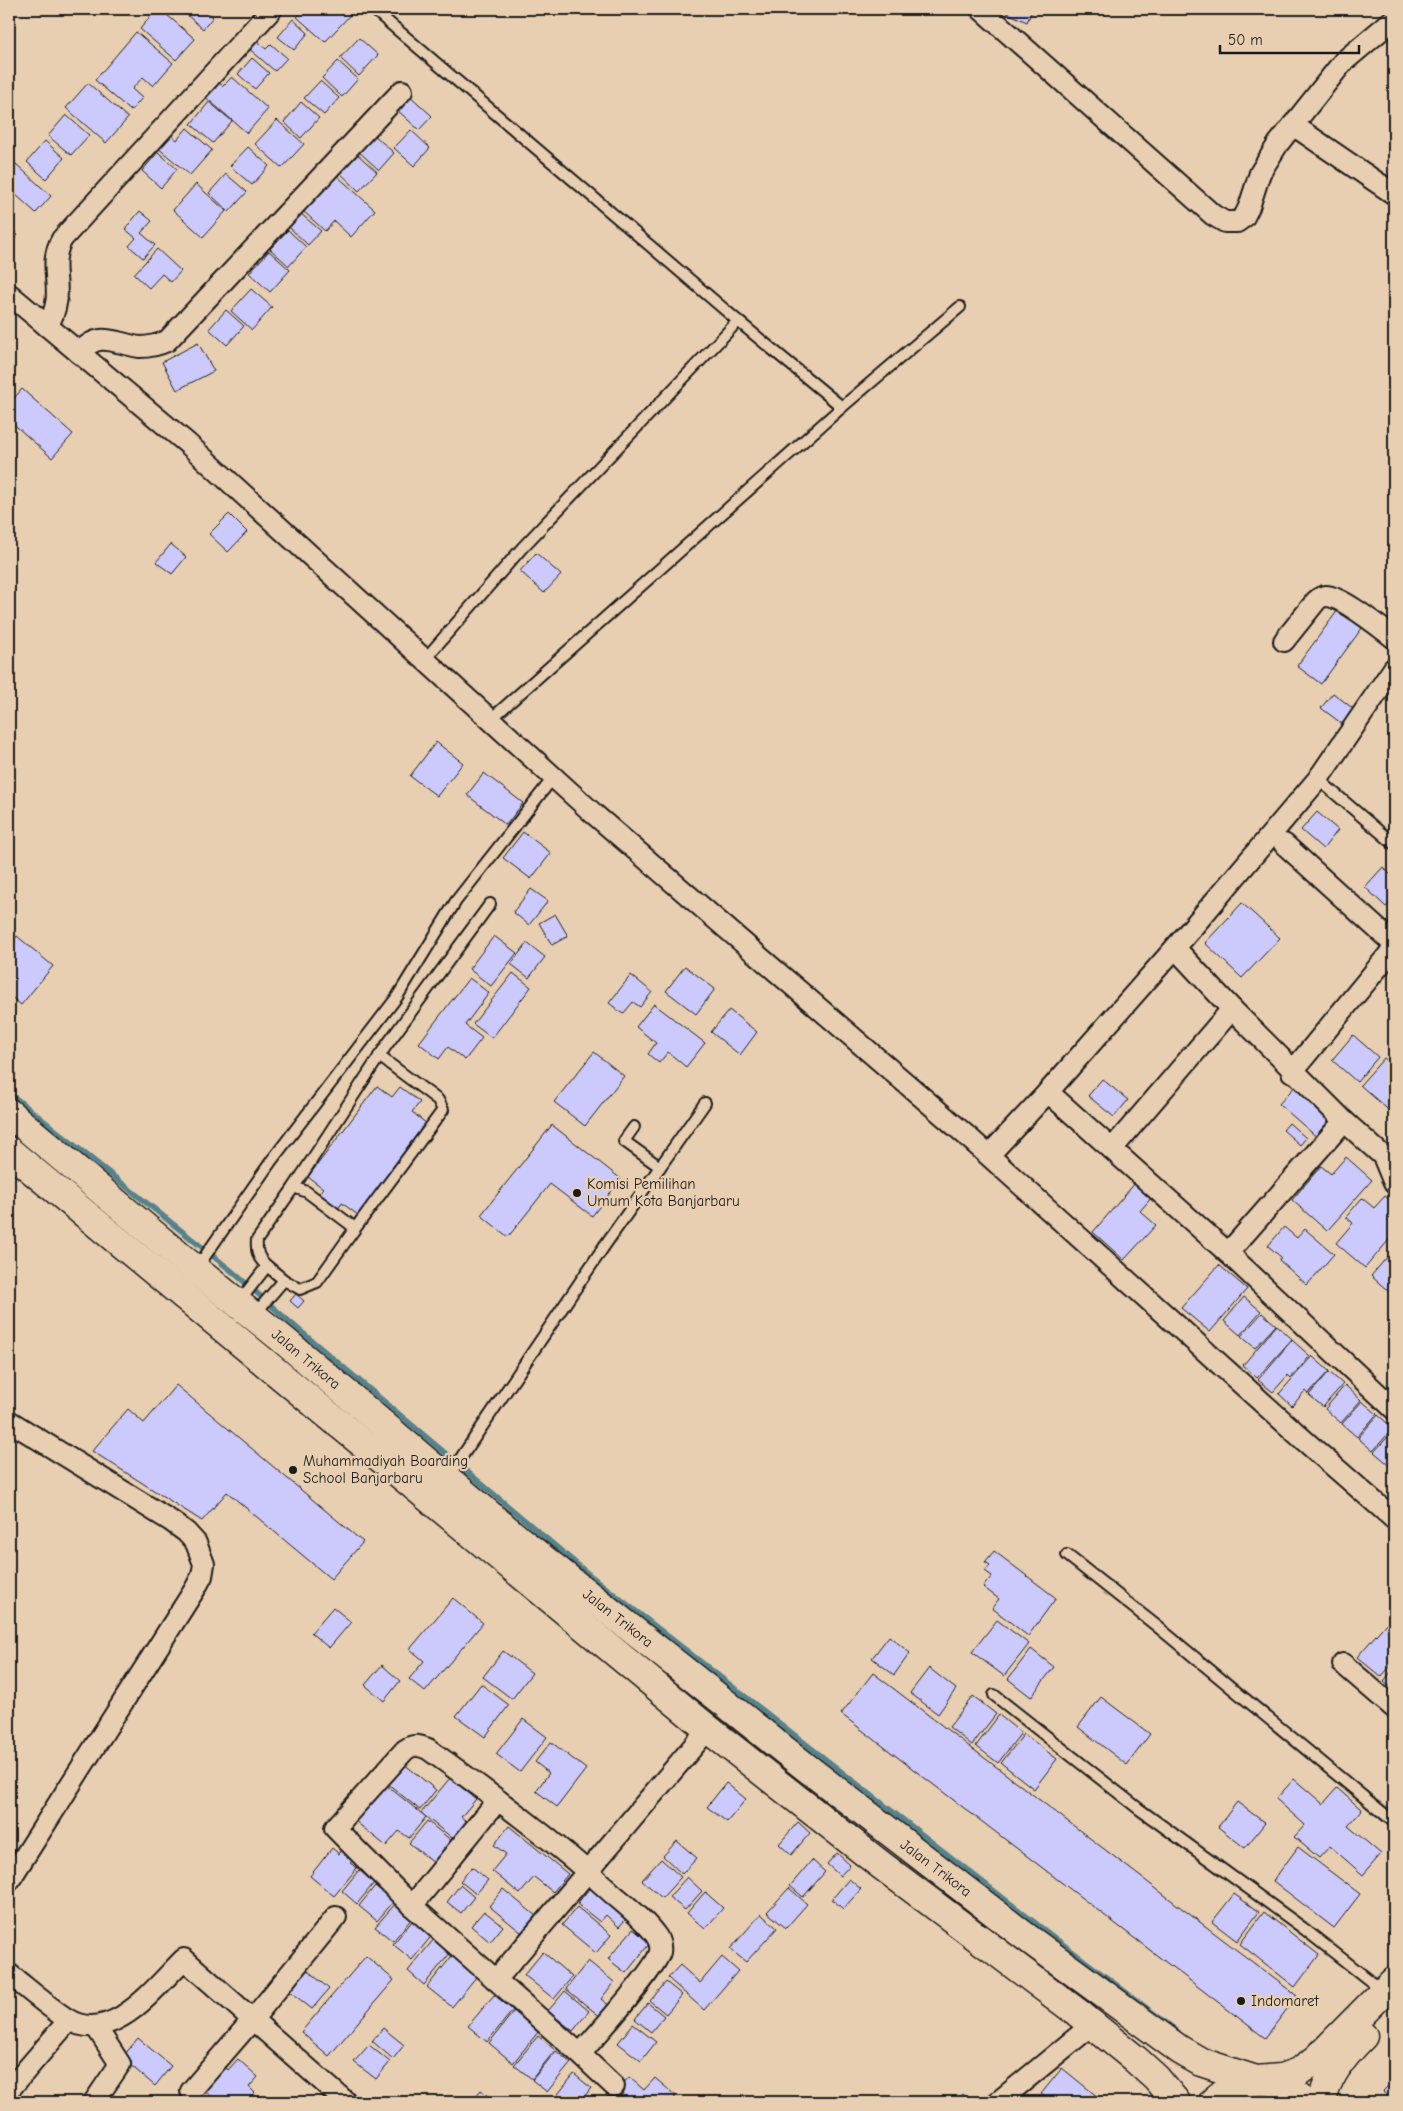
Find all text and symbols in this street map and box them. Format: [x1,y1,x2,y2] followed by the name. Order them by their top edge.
[1220,22,1359,54] scale bar
[1228,31,1263,49] text: 50 m
[587,1175,740,1210] place label: Komisi Pemilihan Umum Kota Banjarbaru
[571,1187,583,1199] marker: Komisi Pemilihan Umum Kota Banjarbaru
[268,1325,344,1393] street label: Jalan Trikora
[303,1452,468,1487] place label: Muhammadiyah Boarding School Banjarbaru
[287,1464,299,1476] marker: Muhammadiyah Boarding School Banjarbaru
[579,1585,657,1651] street label: Jalan Trikora
[897,1835,975,1901] street label: Jalan Trikora
[1251,1992,1319,2010] place label: Indomaret
[1235,1995,1247,2007] marker: Indomaret

